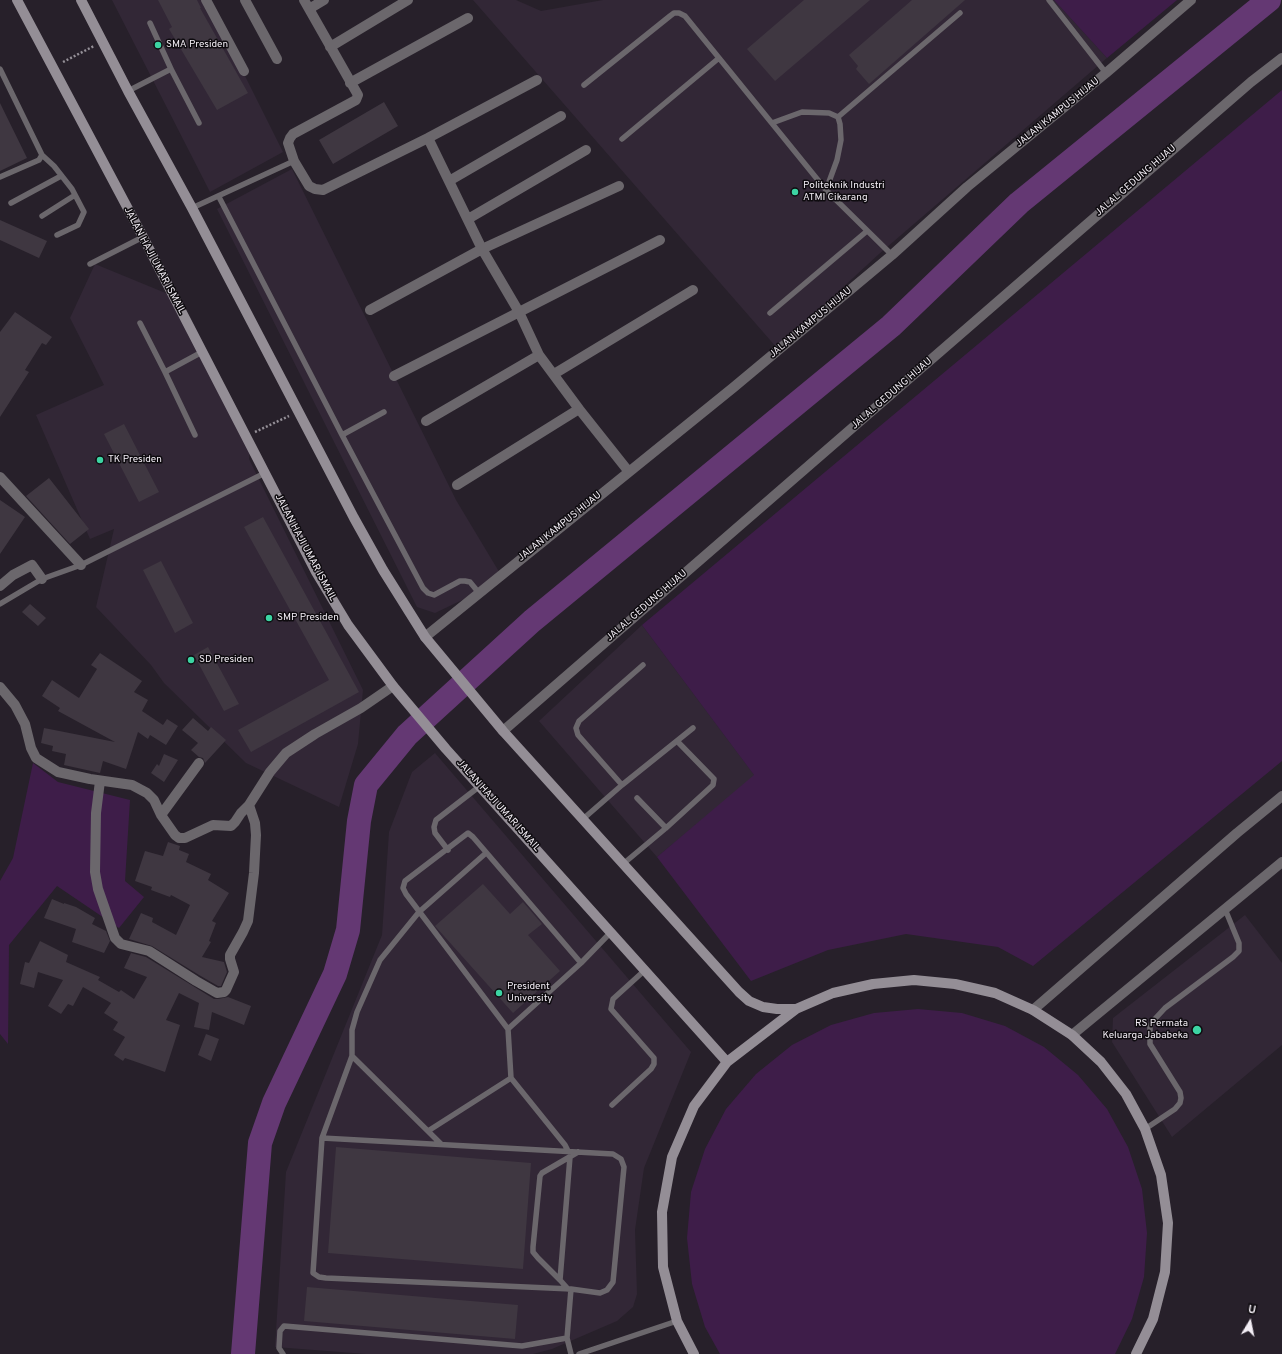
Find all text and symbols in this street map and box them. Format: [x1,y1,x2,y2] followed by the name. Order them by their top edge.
[166,39,228,51] place label: SMA Presiden
[153,40,163,50] marker: SMA Presiden
[1014,76,1102,150] street label: JALAN KAMPUS HIJAU
[1093,143,1179,219] street label: JALAL GEDUNG HIJAU
[803,180,885,204] place label: Politeknik Industri ATMI Cikarang
[790,187,800,197] marker: Politeknik Industri ATMI Cikarang
[121,205,187,317] street label: JALAN HAJI UMAR ISMAIL
[767,285,855,361] street label: JALAN KAMPUS HIJAU
[849,356,935,432] street label: JALAL GEDUNG HIJAU
[108,454,162,466] place label: TK Presiden
[95,455,105,465] marker: TK Presiden
[516,490,604,564] street label: JALAN KAMPUS HIJAU
[272,492,338,604] street label: JALAN HAJI UMAR ISMAIL
[604,568,690,644] street label: JALAL GEDUNG HIJAU
[277,612,339,624] place label: SMP Presiden
[264,613,274,623] marker: SMP Presiden
[199,654,253,666] place label: SD Presiden
[186,655,196,665] marker: SD Presiden
[453,758,543,854] street label: JALAN HAJI UMAR ISMAIL
[507,981,553,1004] place label: President University
[494,988,504,998] marker: President University
[1102,1018,1188,1042] place label: RS Permata Keluarga Jababeka
[1191,1024,1203,1036] marker: RS Permata Keluarga Jababeka
[1230,1302,1270,1342] north arrow
[1247,1303,1257,1318] text: U

